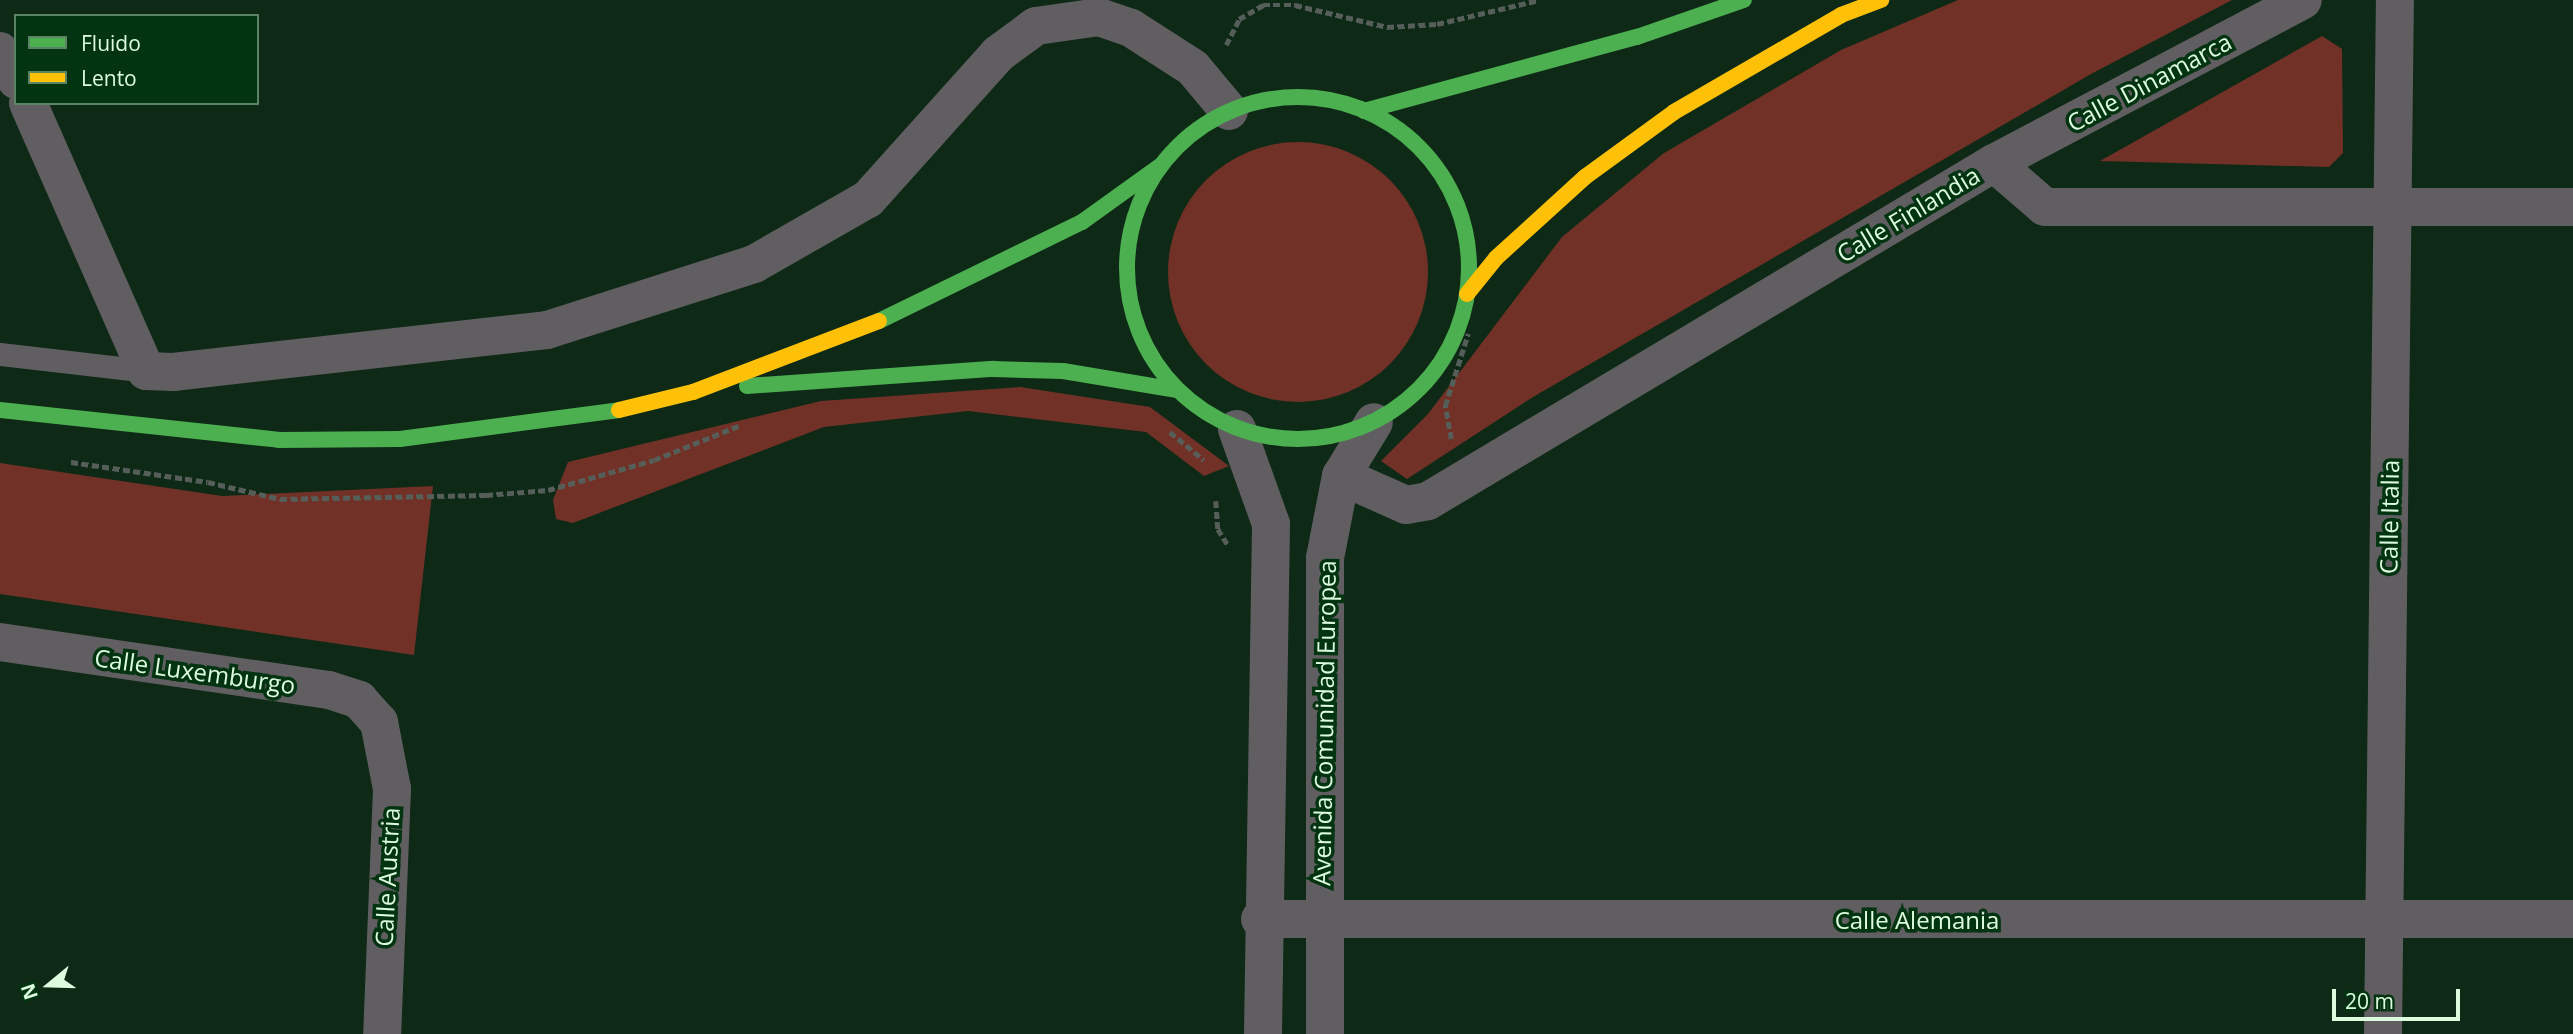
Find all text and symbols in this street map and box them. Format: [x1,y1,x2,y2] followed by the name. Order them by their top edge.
[14,14,259,105] legend
[2062,27,2236,137] street label: Calle Dinamarca
[81,29,141,57] text: Fluido
[81,64,137,92] text: Lento
[1831,160,1985,268] street label: Calle Finlandia
[2374,460,2404,574] street label: Calle Italia
[1307,560,1341,886] street label: Avenida Comunidad Europea
[93,643,297,699] street label: Calle Luxemburgo
[369,807,405,947] street label: Calle Austria
[1835,906,1999,934] street label: Calle Alemania
[14,950,84,1020] north arrow
[2335,974,2463,1018] scale bar
[14,980,44,1003] text: N
[2345,987,2394,1015] text: 20 m

